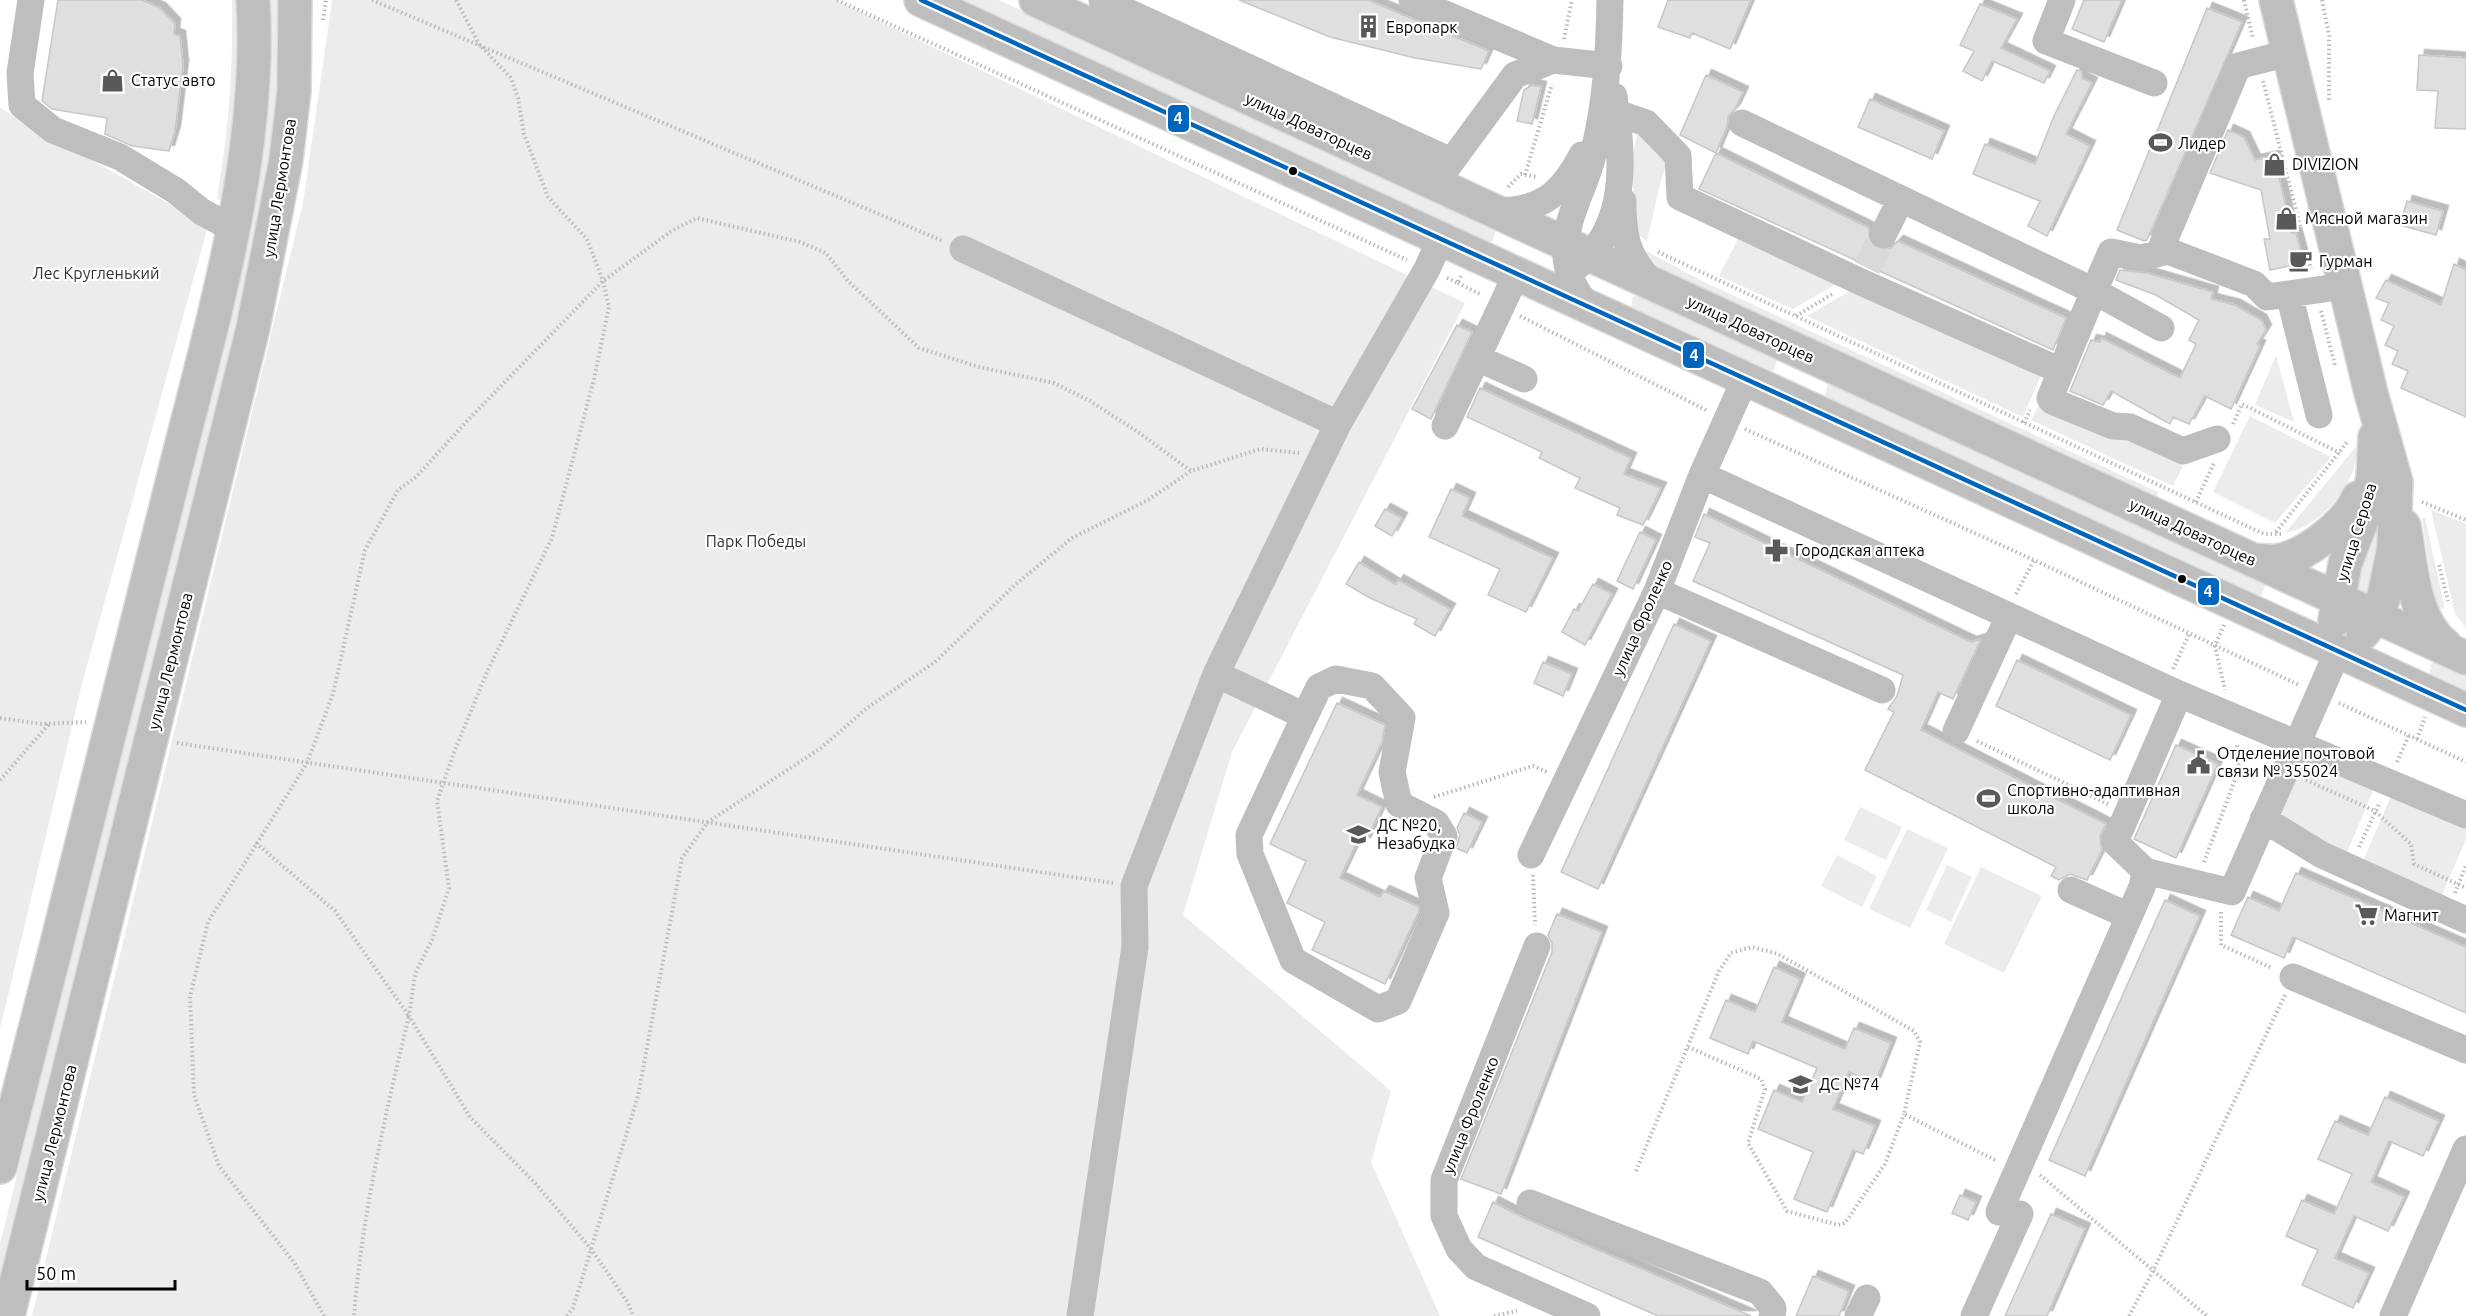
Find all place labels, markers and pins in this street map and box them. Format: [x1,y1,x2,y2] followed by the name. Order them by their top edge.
[1355,14,1381,40] building icon: Европарк
[1386,18,1458,36] place label: Европарк
[100,67,126,93] shop icon: Статус авто
[131,71,216,89] place label: Статус авто
[2147,130,2173,156] sports icon: Лидер
[2178,134,2226,152] place label: Лидер
[2261,151,2287,177] shop icon: DIVIZION
[2292,155,2359,173] place label: DIVIZION
[1287,165,1299,177] unlabelled marker
[2274,205,2300,231] shop icon: Мясной магазин
[2305,209,2428,227] place label: Мясной магазин
[2288,248,2314,274] cafe icon: Гурман
[2319,252,2373,270] place label: Гурман
[1764,537,1790,563] pharmacy icon: Городская аптека
[1795,541,1925,559] place label: Городская аптека
[2176,573,2188,585] unlabelled marker
[2217,744,2375,780] place label: Отделение почтовой связи № 355024
[2186,749,2212,775] public building icon: Отделение почтовой связи № 355024
[2007,781,2180,817] place label: Спортивно-адаптивная школа
[1976,786,2002,812] sports icon: Спортивно-адаптивная школа
[1377,816,1456,852] place label: ДС №20, Незабудка
[1346,821,1372,847] school or university icon: ДС №20, Незабудка
[2353,902,2379,928] supermarket icon: Магнит
[2384,906,2439,924] place label: Магнит
[1788,1071,1814,1097] school or university icon: ДС №74
[1819,1075,1879,1093] place label: ДС №74

